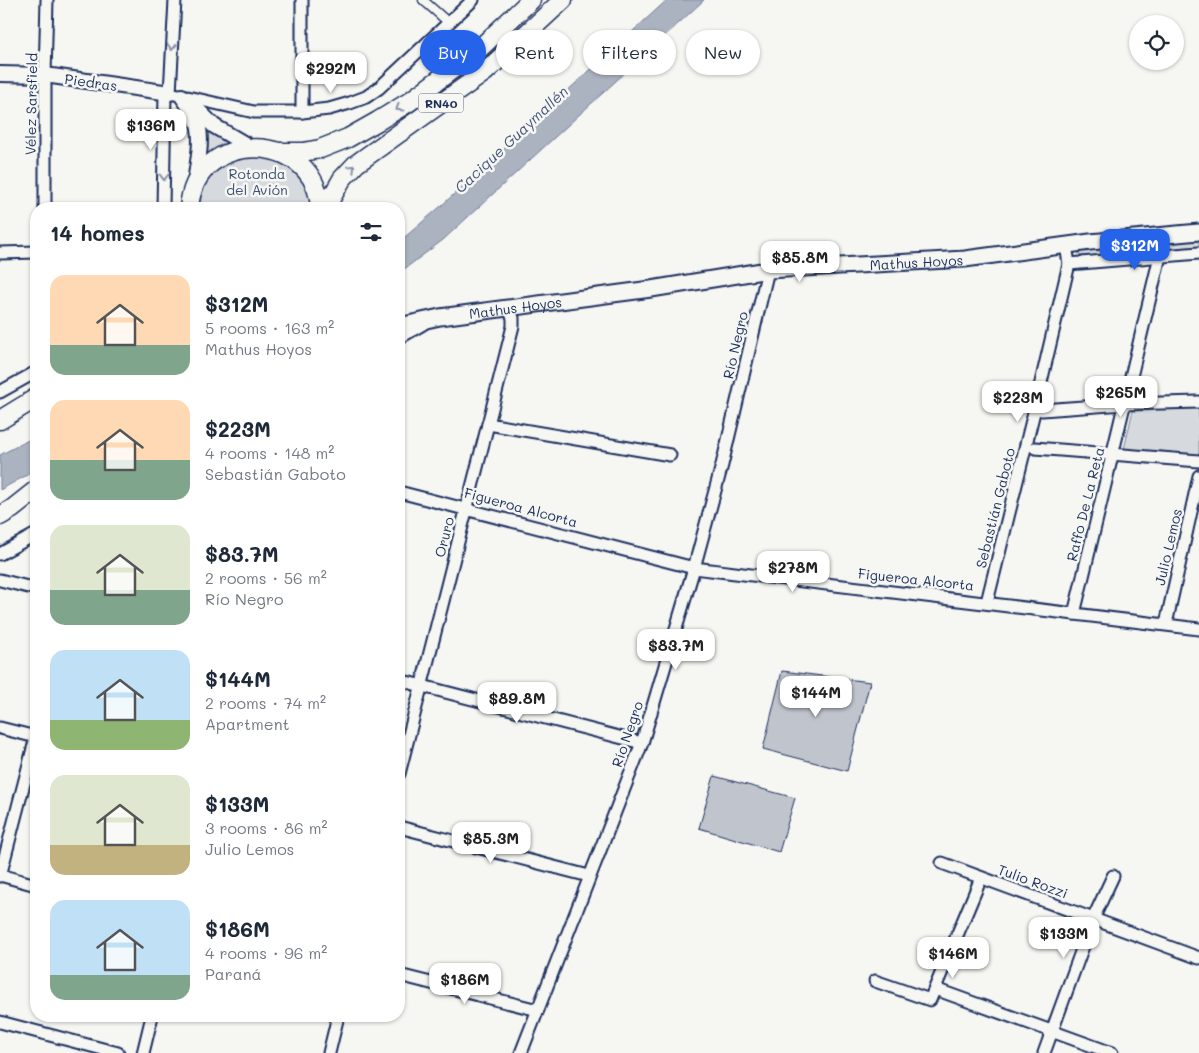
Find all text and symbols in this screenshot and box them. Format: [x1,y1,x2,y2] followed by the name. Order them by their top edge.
[1129,15,1184,70] map controls
[1129,15,1184,70] button: locate
[420,30,486,75] chip: Buy
[496,30,573,75] chip: Rent
[583,30,676,75] chip: Filters
[686,30,760,75] chip: New
[167,43,178,51] one-way arrow
[296,52,366,94] pin: $292M
[21,53,41,155] street label: Vélez Sarsfield
[306,57,356,78] text: $292M
[63,69,119,95] street label: Piedras
[450,81,572,197] water label: Cacique Guaymallén
[418,94,464,112] road number: RN40
[395,102,404,112] one-way arrow
[116,108,186,151] pin: $136M
[126,114,176,135] text: $136M
[226,164,288,199] park label: Rotonda del Avión
[346,165,355,174] one-way arrow
[158,173,169,181] one-way arrow
[357,218,385,246] icon: filters
[50,219,145,246] text: 14 homes
[1100,228,1170,271] pin: $312M
[1111,234,1159,255] text: $312M
[759,240,841,283] pin: $85.8M
[772,246,828,267] text: $85.8M
[869,250,964,274] street label: Mathus Hoyos
[205,290,269,317] text: $312M
[468,291,563,323] street label: Mathus Hoyos
[90,295,150,355] icon: home
[718,309,752,381] street label: Río Negro
[205,317,334,338] text: 5 rooms · 163 m²
[205,338,312,359] text: Mathus Hoyos
[1086,376,1156,418] pin: $265M
[983,380,1053,423] pin: $223M
[1096,381,1146,402] text: $265M
[993,386,1043,407] text: $223M
[205,415,271,442] text: $223M
[90,420,150,480] icon: home
[205,442,334,463] text: 4 rooms · 148 m²
[1062,445,1108,563] street label: Raffo De La Reta
[971,446,1019,570] street label: Sebastián Gaboto
[205,463,346,484] text: Sebastián Gaboto
[462,483,580,531] street label: Figueroa Alcorta
[1150,507,1186,587] street label: Julio Lemos
[430,515,458,559] street label: Oruro
[205,540,279,567] text: $83.7M
[90,545,150,605] icon: home
[758,550,828,593] pin: $278M
[768,556,818,577] text: $278M
[857,563,975,595] street label: Figueroa Alcorta
[205,567,327,588] text: 2 rooms · 56 m²
[205,588,283,609] text: Río Negro
[635,628,717,671] pin: $83.7M
[648,634,704,655] text: $83.7M
[205,665,271,692] text: $144M
[90,670,150,730] icon: home
[781,676,851,718] pin: $144M
[791,681,841,702] text: $144M
[476,682,558,724] pin: $89.8M
[488,687,546,708] text: $89.8M
[205,692,326,713] text: 2 rooms · 74 m²
[607,698,647,770] street label: Río Negro
[205,713,290,734] text: Apartment
[205,790,269,817] text: $133M
[90,795,150,855] icon: home
[205,817,328,838] text: 3 rooms · 86 m²
[450,822,532,864] pin: $85.3M
[463,827,519,848] text: $85.3M
[205,838,294,859] text: Julio Lemos
[995,860,1071,902] street label: Tulio Rozzi
[205,915,270,942] text: $186M
[1029,916,1099,959] pin: $133M
[90,920,150,980] icon: home
[1039,922,1089,943] text: $133M
[918,936,988,979] pin: $146M
[205,942,327,963] text: 4 rooms · 96 m²
[928,942,978,963] text: $146M
[430,962,500,1005] pin: $186M
[205,963,262,984] text: Paraná
[440,968,490,989] text: $186M

